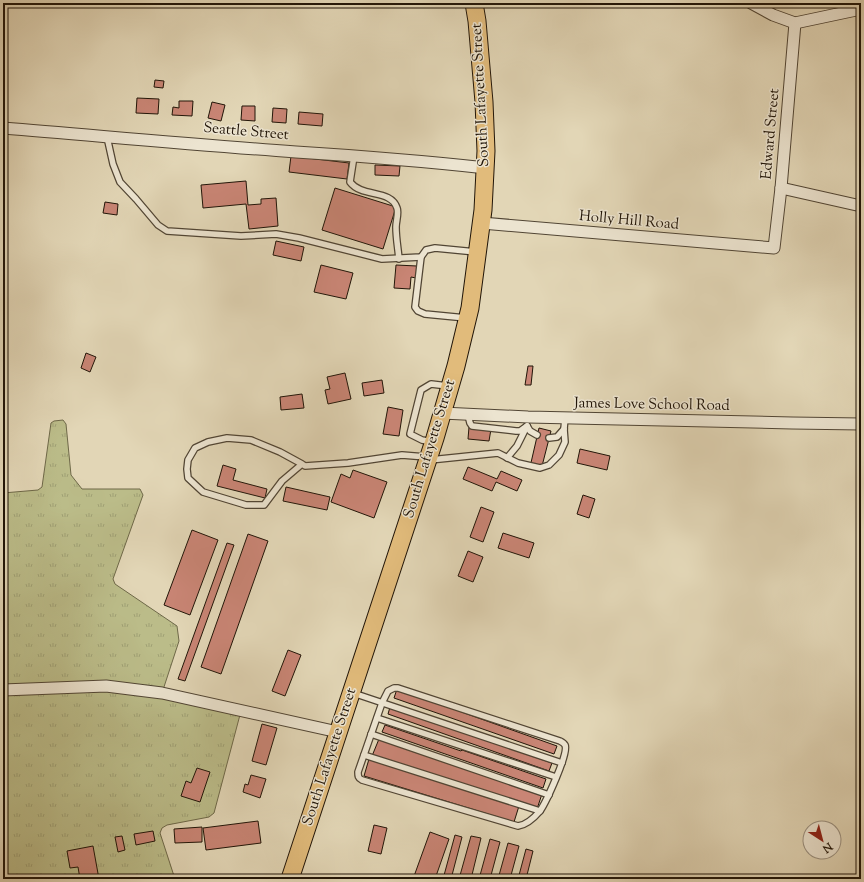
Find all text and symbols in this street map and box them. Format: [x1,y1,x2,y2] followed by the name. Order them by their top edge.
[467,23,495,167] street label: South Lafayette Street
[757,88,785,180] street label: Edward Street
[202,118,290,146] street label: Seattle Street
[578,206,680,236] street label: Holly Hill Road
[399,377,461,521] street label: South Lafayette Street
[573,393,731,417] street label: James Love School Road
[298,685,362,829] street label: South Lafayette Street
[802,820,842,860] north arrow
[819,838,836,856] text: N

